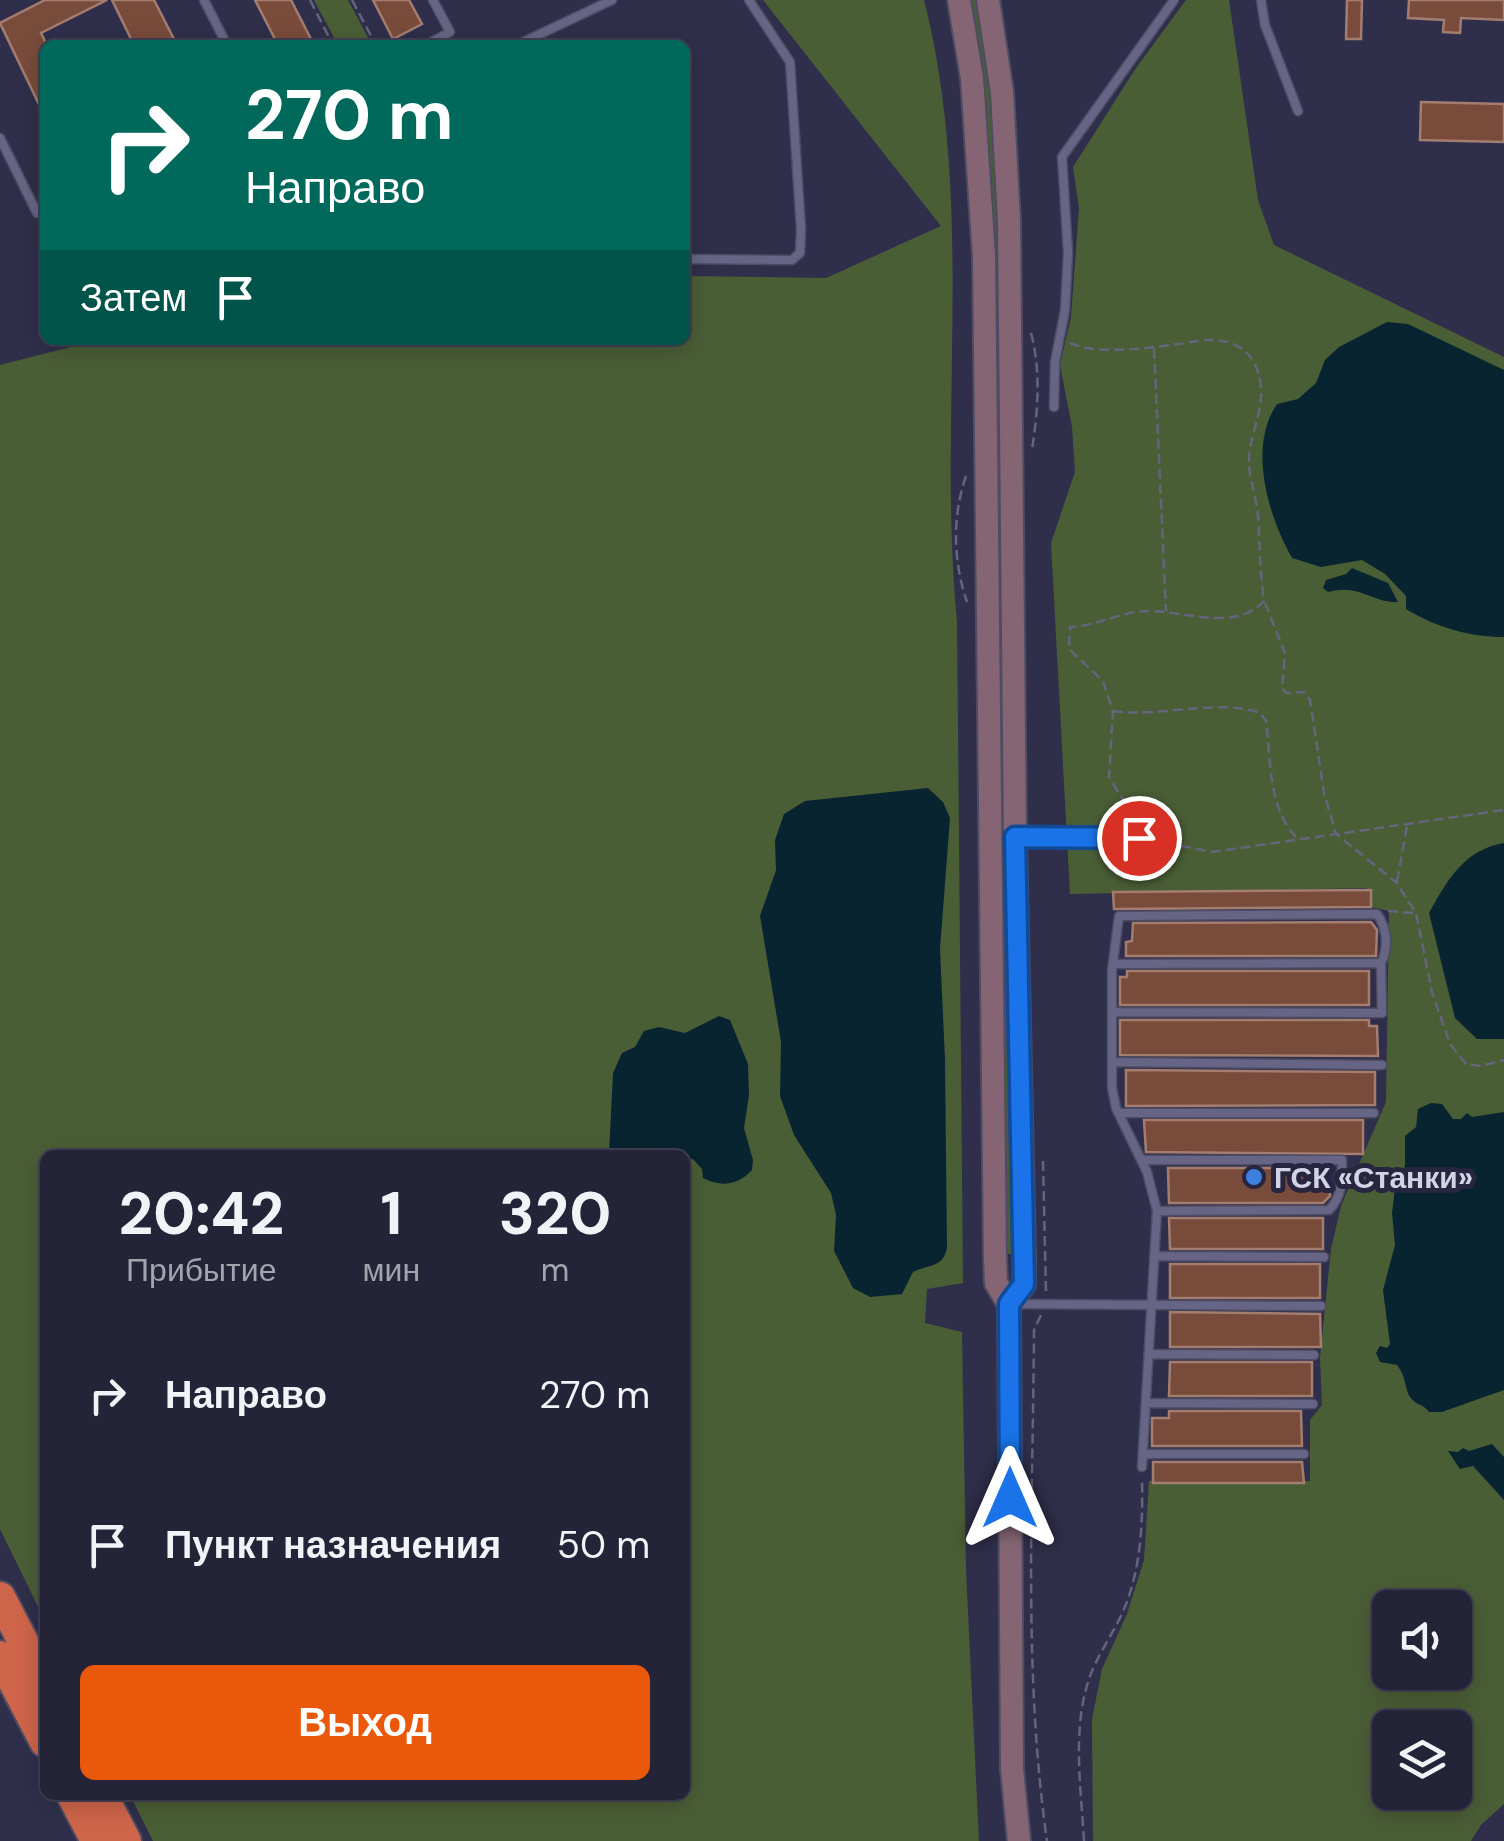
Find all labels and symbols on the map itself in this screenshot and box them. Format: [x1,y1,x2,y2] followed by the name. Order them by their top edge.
[1097,796,1182,881] pin
[1274,1158,1473,1197] place label: ГСК «Станки»
[1243,1166,1265,1188] marker: ГСК «Станки»
[958,1446,1062,1550] position arrow

